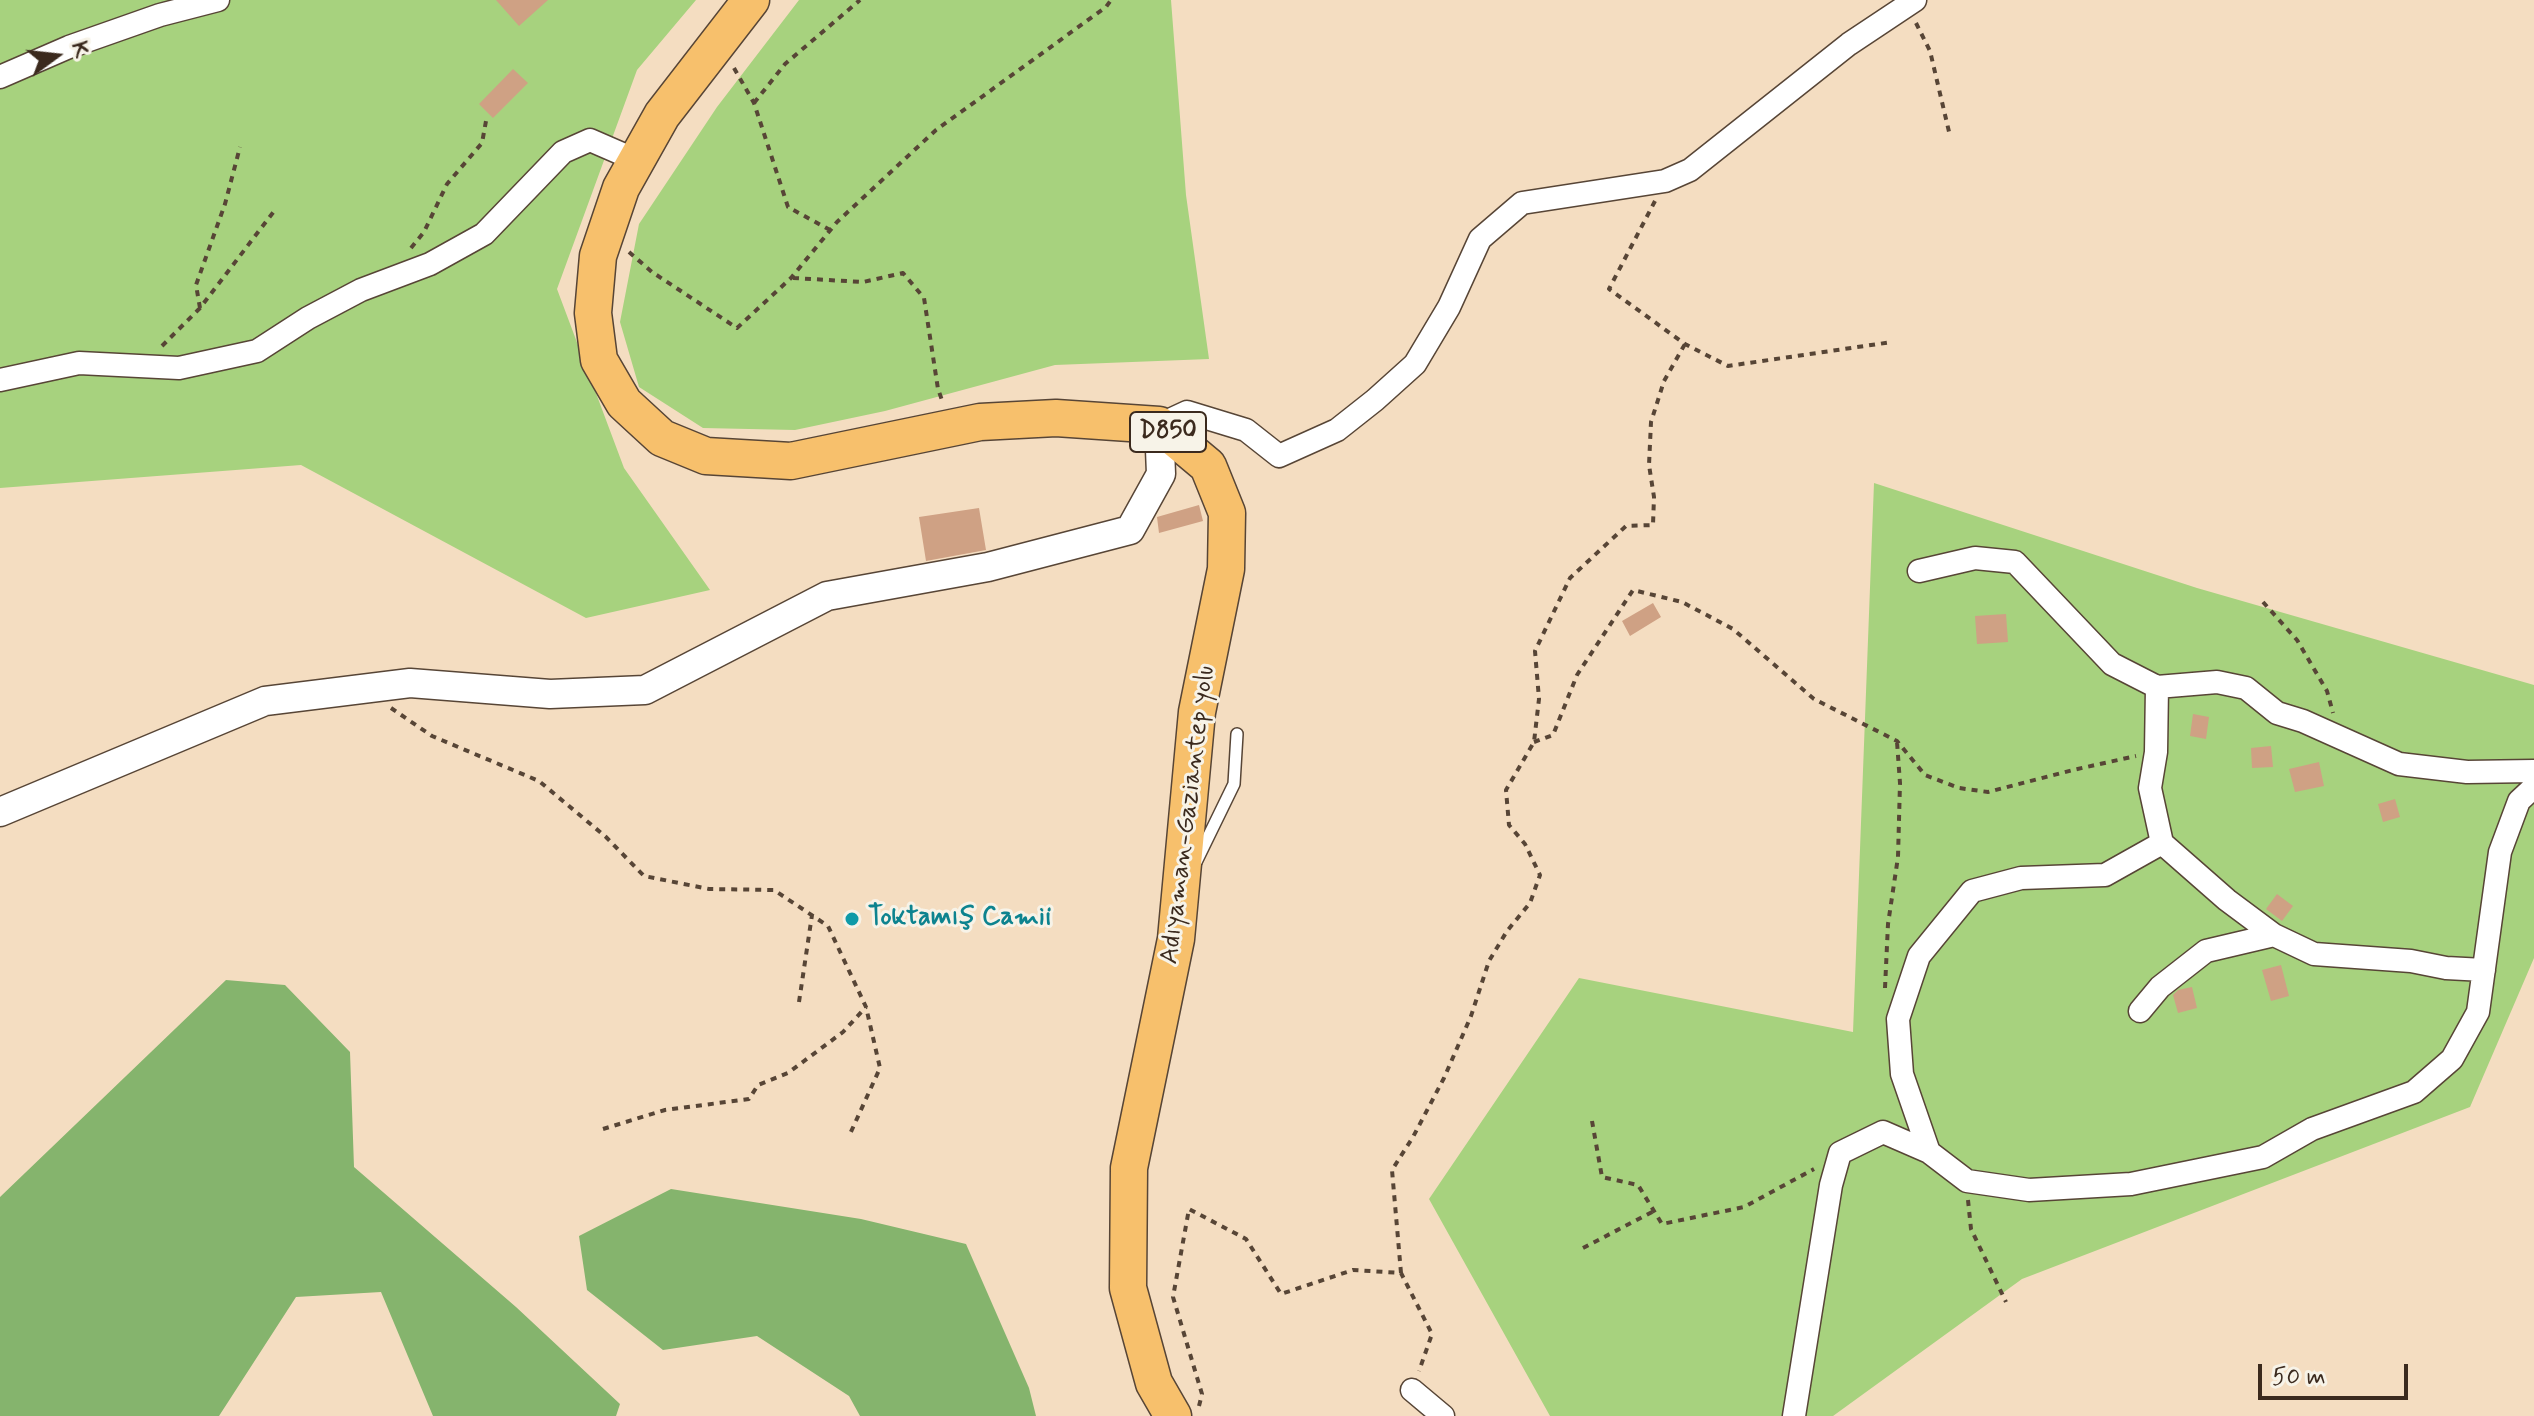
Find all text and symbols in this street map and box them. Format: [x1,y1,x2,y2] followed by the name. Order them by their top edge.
[16,16,96,96] north arrow
[64,39,95,61] text: K
[1130,412,1206,452] road number: D850
[1155,664,1223,966] street label: Adıyaman-Gaziantep yolu
[868,903,1051,935] place label: Toktamış Camii
[843,910,861,928] marker: Toktamış Camii
[2262,1348,2412,1398] scale bar
[2272,1362,2326,1393] text: 50 m

